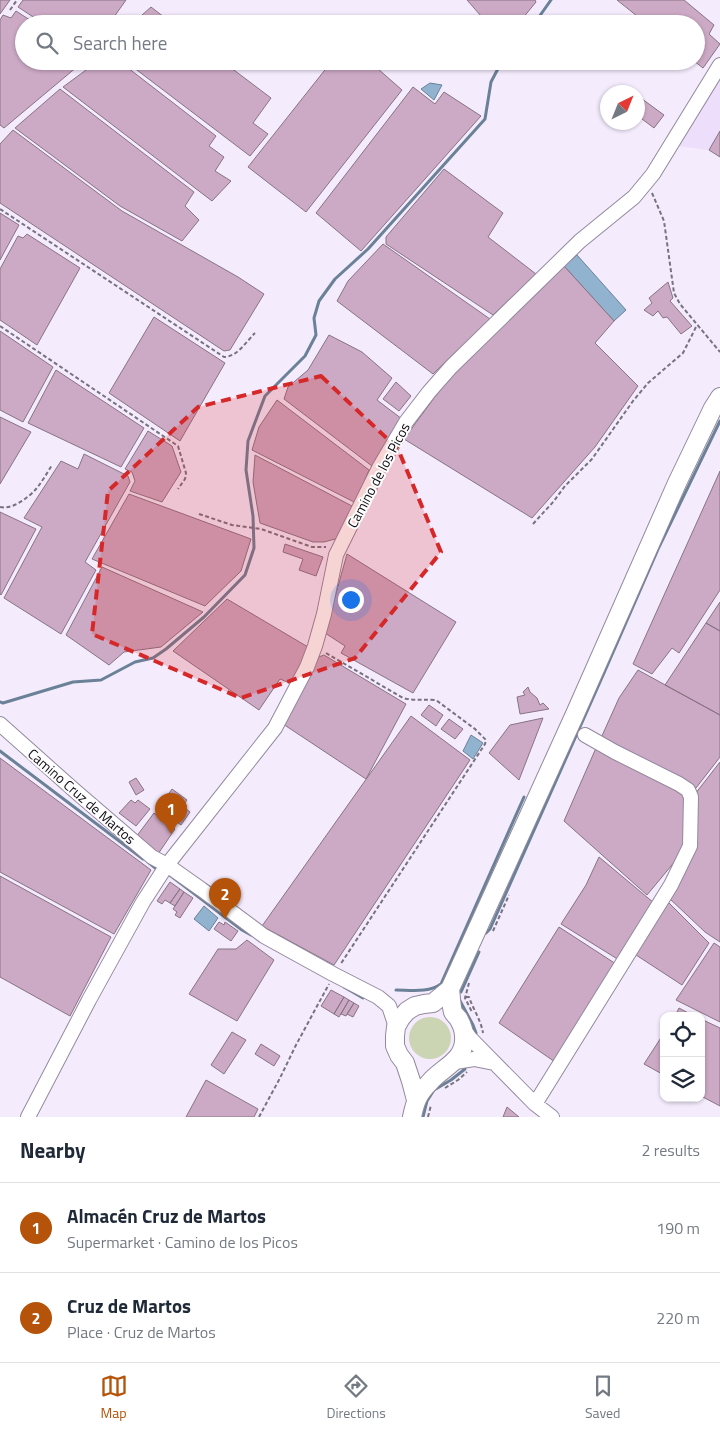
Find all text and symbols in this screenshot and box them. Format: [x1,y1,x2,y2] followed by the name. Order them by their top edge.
[15,15,705,70] search box
[73,28,167,57] text: Search here
[33,29,61,57] icon: search
[600,85,645,130] north arrow
[341,419,415,531] street label: Camino de los Picos
[338,587,364,613] your location
[24,743,140,849] street label: Camino Cruz de Martos
[155,793,187,834] pin: 1
[209,878,241,919] pin: 2
[660,1012,705,1102] map controls
[660,1012,705,1057] button: locate
[660,1057,705,1102] button: layers
[20,1134,85,1166] text: Nearby
[641,1138,700,1162] text: 2 results
[67,1201,266,1230] text: Almacén Cruz de Martos
[32,1216,40,1240] text: 1
[656,1216,700,1240] text: 190 m
[67,1230,298,1254] text: Supermarket · Camino de los Picos
[67,1291,191,1320] text: Cruz de Martos
[32,1306,40,1330] text: 2
[656,1306,700,1330] text: 220 m
[67,1320,216,1344] text: Place · Cruz de Martos
[100,1372,128,1423] tab: Map
[327,1372,386,1423] tab: Directions
[585,1372,621,1423] tab: Saved

